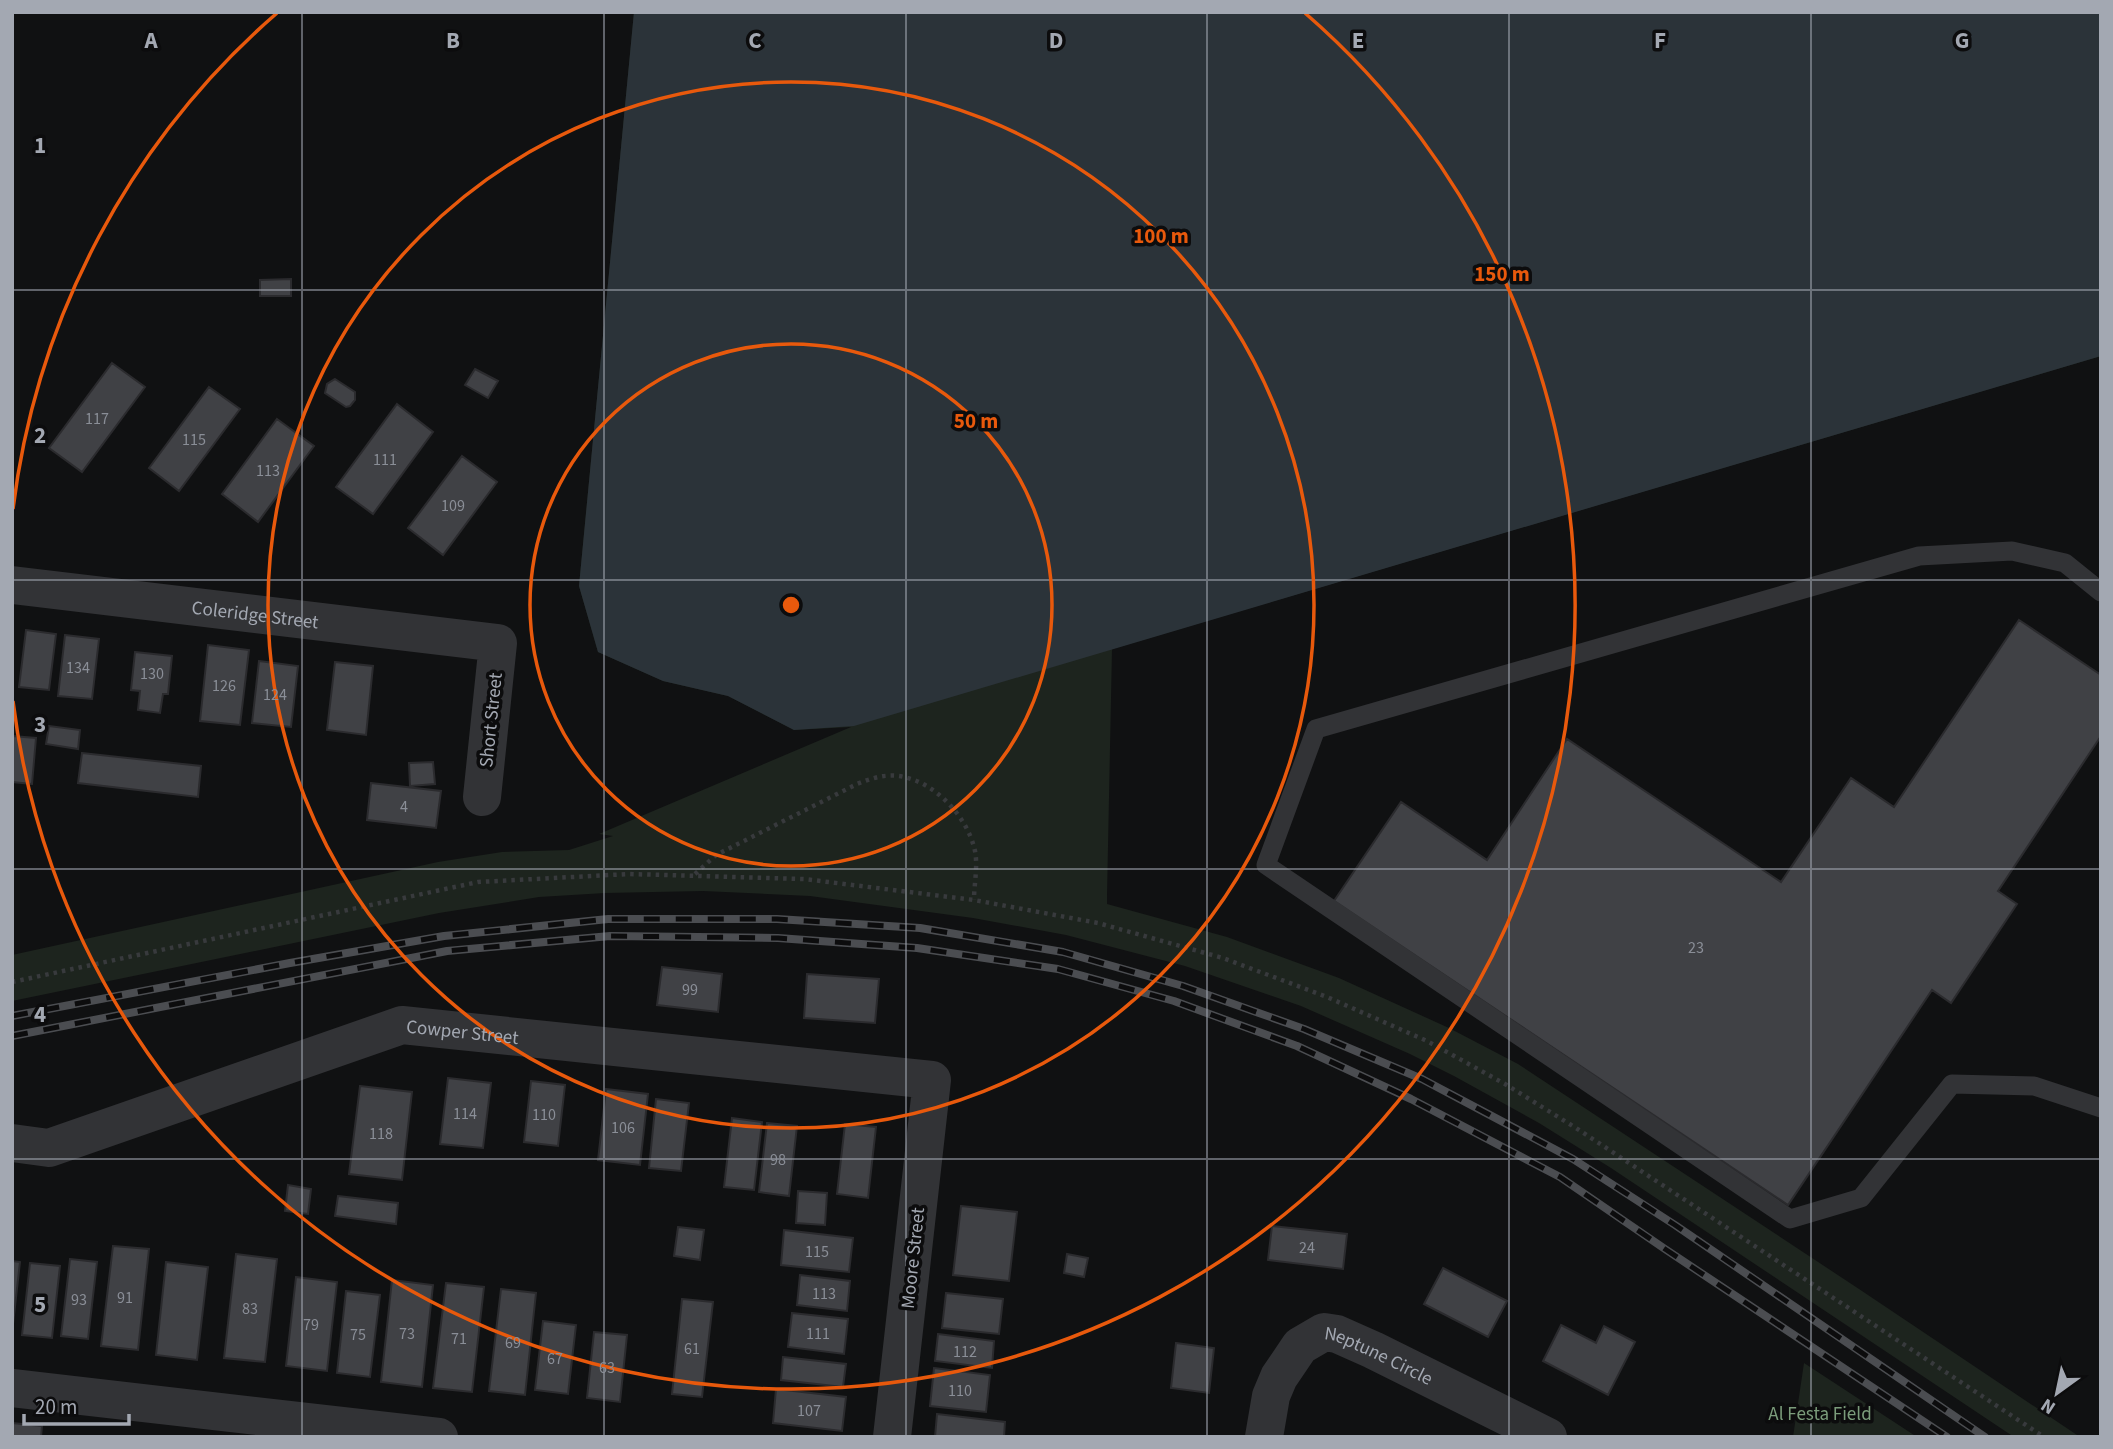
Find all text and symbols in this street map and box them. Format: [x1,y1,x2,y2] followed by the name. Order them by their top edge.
[143,24,158,57] text: A
[446,24,460,57] text: B
[748,24,762,57] text: C
[1049,24,1063,57] text: D
[1352,24,1364,57] text: E
[1654,24,1666,57] text: F
[1955,24,1969,57] text: G
[34,129,46,162] text: 1
[1133,221,1189,251] text: 100 m
[1474,259,1530,289] text: 150 m
[954,406,998,436] text: 50 m
[85,408,109,430] house number: 117
[34,419,46,452] text: 2
[182,429,206,451] house number: 115
[373,449,397,471] house number: 111
[256,460,280,482] house number: 113
[441,495,465,517] house number: 109
[779,593,803,617] centre of rings
[190,595,321,637] street label: Coleridge Street
[66,657,90,679] house number: 134
[140,663,164,685] house number: 130
[473,671,510,769] street label: Short Street
[212,675,236,697] house number: 126
[263,684,287,706] house number: 124
[34,708,46,741] text: 3
[400,796,408,818] house number: 4
[1688,937,1704,959] house number: 23
[682,979,698,1001] house number: 99
[34,998,46,1031] text: 4
[405,1014,520,1052] street label: Cowper Street
[453,1103,477,1125] house number: 114
[532,1104,556,1126] house number: 110
[611,1117,635,1139] house number: 106
[369,1123,393,1145] house number: 118
[770,1149,786,1171] house number: 98
[895,1206,932,1310] street label: Moore Street
[1299,1237,1315,1259] house number: 24
[805,1241,829,1263] house number: 115
[812,1283,836,1305] house number: 113
[117,1287,133,1309] house number: 91
[34,1288,46,1321] text: 5
[71,1289,87,1311] house number: 93
[242,1298,258,1320] house number: 83
[303,1314,319,1336] house number: 79
[1323,1320,1437,1393] street label: Neptune Circle
[399,1323,415,1345] house number: 73
[806,1323,830,1345] house number: 111
[350,1324,366,1346] house number: 75
[451,1328,467,1350] house number: 71
[505,1332,521,1354] house number: 69
[684,1338,700,1360] house number: 61
[953,1341,977,1363] house number: 112
[547,1348,563,1370] house number: 67
[599,1357,615,1379] house number: 63
[2022,1358,2092,1428] north arrow
[948,1380,972,1402] house number: 110
[24,1382,130,1426] scale bar
[2036,1391,2061,1421] text: N
[35,1392,77,1422] text: 20 m
[797,1400,821,1422] house number: 107
[1768,1401,1872,1428] park label: Al Festa Field

